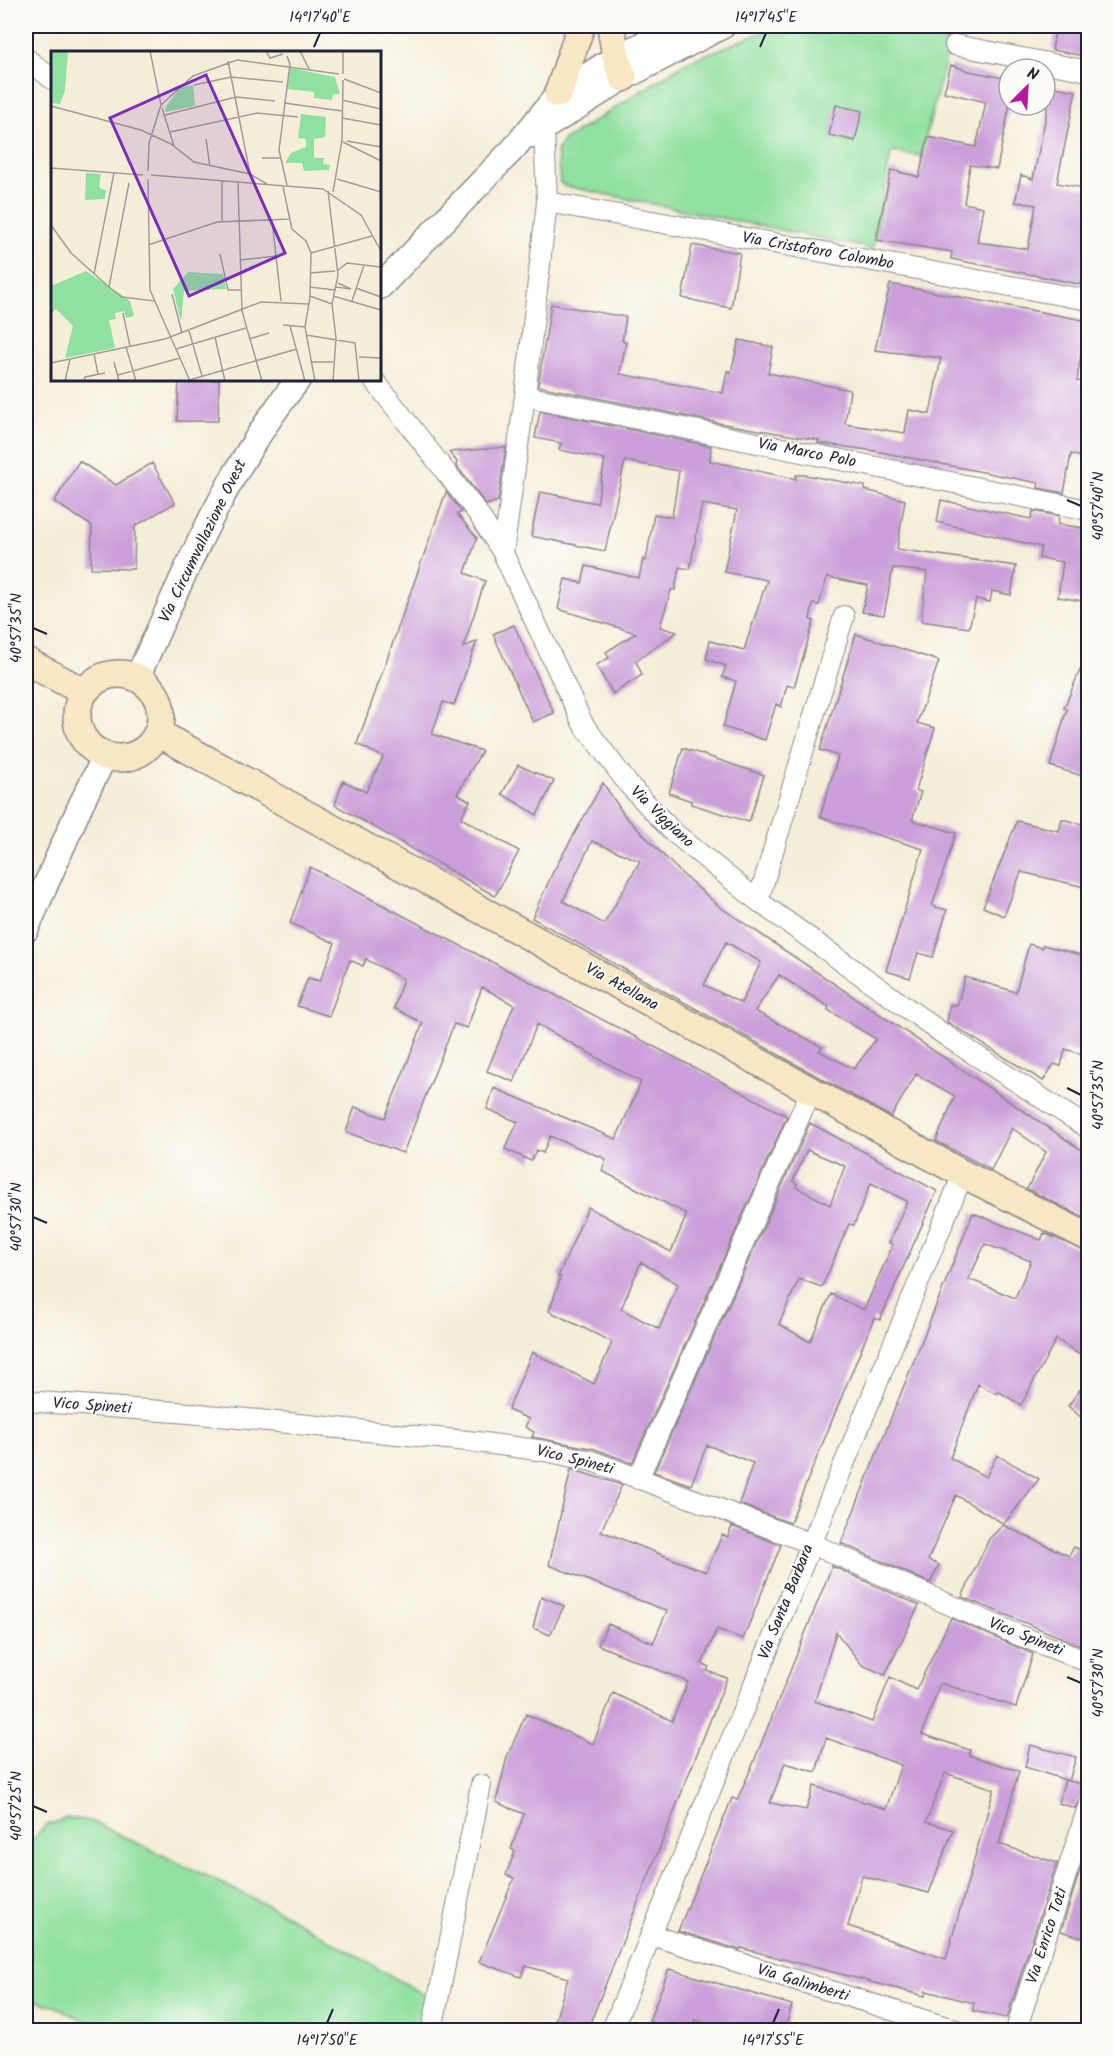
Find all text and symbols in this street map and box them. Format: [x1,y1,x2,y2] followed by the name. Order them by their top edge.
[289,6,352,30] text: 14°17'40"E
[735,6,798,30] text: 14°17'45"E
[51,51,381,381] inset map
[997,57,1057,117] north arrow
[1023,61,1042,88] text: N
[740,225,896,277] street label: Via Cristoforo Colombo
[756,431,858,475] street label: Via Marco Polo
[153,454,254,627] street label: Via Circumvallazione Ovest
[1087,472,1111,540] text: 40°57'40"N
[5,593,29,663] text: 40°57'35"N
[624,780,700,854] street label: Via Viggiano
[581,956,663,1018] street label: Via Atellana
[1087,1060,1111,1130] text: 40°57'35"N
[5,1182,29,1252] text: 40°57'30"N
[52,1391,133,1421] street label: Vico Spineti
[534,1438,617,1482] street label: Vico Spineti
[751,1540,821,1664] street label: Via Santa Barbara
[985,1611,1068,1664] street label: Vico Spineti
[1087,1648,1111,1718] text: 40°57'30"N
[5,1771,29,1841] text: 40°57'25"N
[1020,1884,1075,1987] street label: Via Enrico Toti
[754,1957,853,2009] street label: Via Galimberti
[296,2029,359,2053] text: 14°17'50"E
[742,2029,805,2053] text: 14°17'55"E

